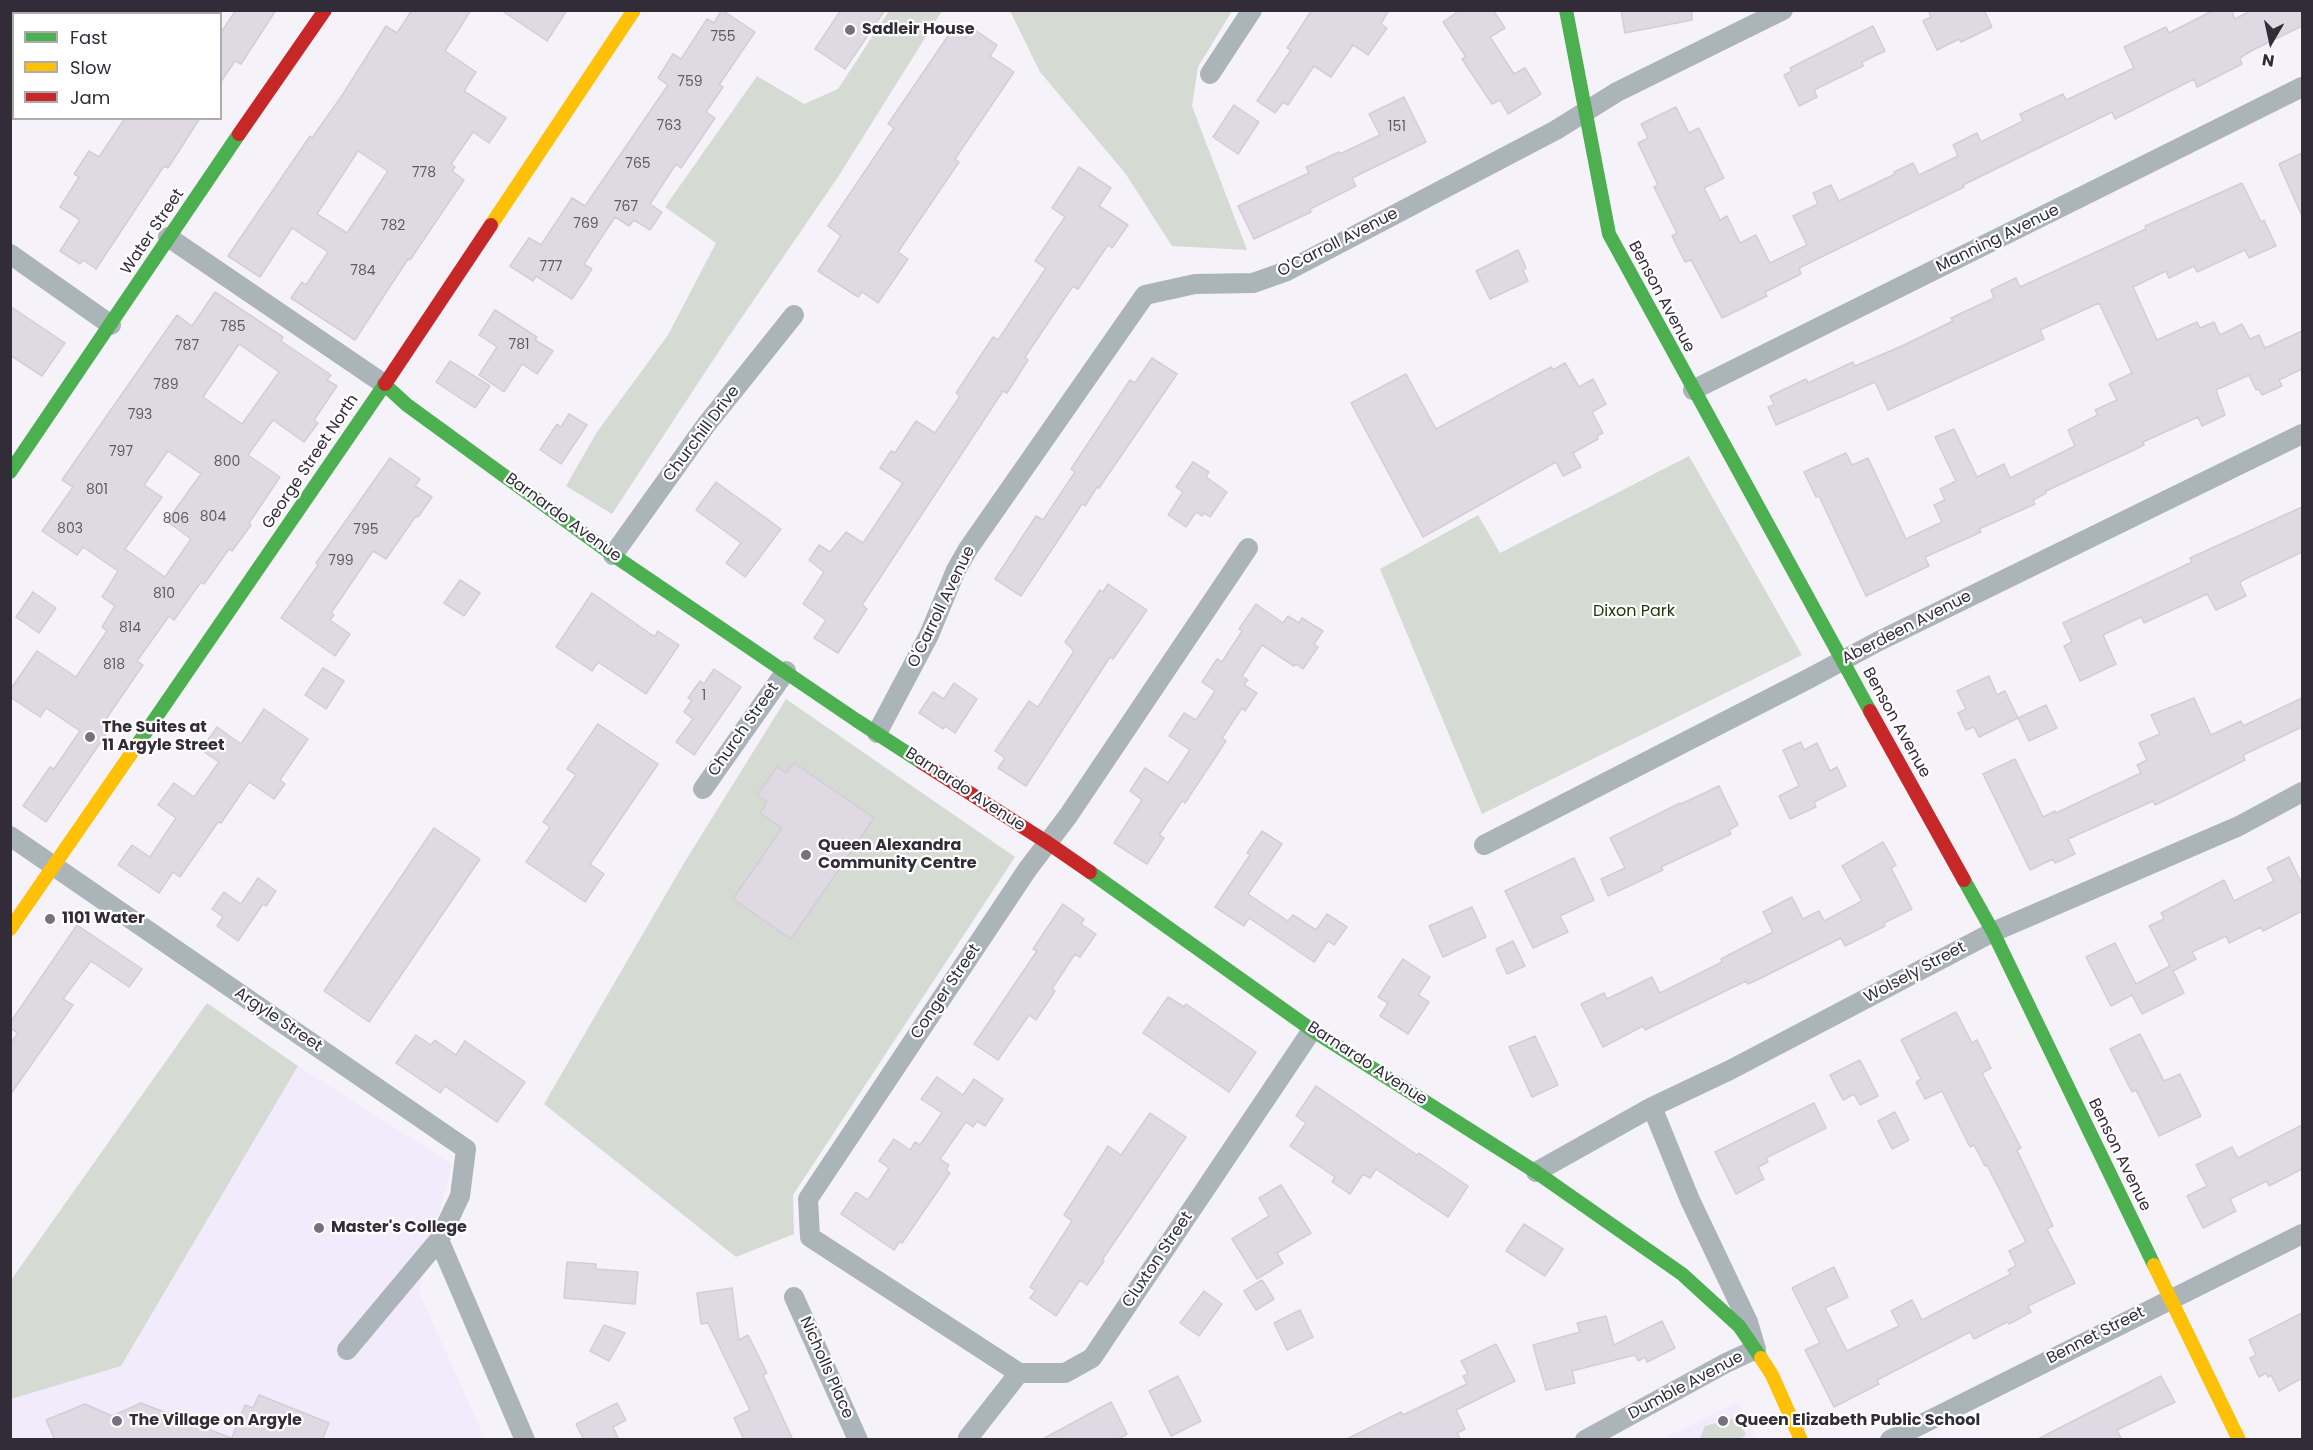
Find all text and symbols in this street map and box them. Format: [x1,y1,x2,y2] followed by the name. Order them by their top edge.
[12,12,222,120] legend
[2241,12,2301,72] north arrow
[862,20,975,40] place label: Sadleir House
[843,23,857,37] marker: Sadleir House
[70,25,107,50] text: Fast
[710,29,736,45] house number: 755
[2260,48,2276,73] text: N
[70,55,111,80] text: Slow
[677,74,703,90] house number: 759
[70,85,110,110] text: Jam
[657,118,681,134] house number: 763
[1388,119,1406,135] house number: 151
[625,156,651,172] house number: 765
[412,165,436,181] house number: 778
[117,185,189,279] street label: Water Street
[614,199,638,215] house number: 767
[1933,201,2063,277] street label: Manning Avenue
[1275,204,1401,282] street label: O'Carroll Avenue
[573,216,599,232] house number: 769
[381,218,405,234] house number: 782
[1624,238,1698,356] street label: Benson Avenue
[540,259,562,275] house number: 777
[350,263,376,279] house number: 784
[220,319,246,335] house number: 785
[509,337,529,353] house number: 781
[175,338,199,354] house number: 787
[153,377,179,393] house number: 789
[660,382,744,486] street label: Churchill Drive
[259,391,363,533] street label: George Street North
[128,407,152,423] house number: 793
[109,444,133,460] house number: 797
[214,454,240,470] house number: 800
[501,469,625,567] street label: Barnardo Avenue
[86,482,108,498] house number: 801
[200,509,226,525] house number: 804
[163,511,189,527] house number: 806
[57,521,83,537] house number: 803
[353,522,379,538] house number: 795
[904,543,980,671] street label: O'Carroll Avenue
[328,553,354,569] house number: 799
[153,586,175,602] house number: 810
[1839,587,1975,669] street label: Aberdeen Avenue
[1593,602,1675,622] park label: Dixon Park
[119,620,141,636] house number: 814
[103,657,125,673] house number: 818
[1858,664,1934,782] street label: Benson Avenue
[705,679,783,781] street label: Church Street
[702,688,706,704] house number: 1
[102,718,224,756] place label: The Suites at 11 Argyle Street
[83,730,97,744] marker: The Suites at 11 Argyle Street
[901,744,1029,836] street label: Barnardo Avenue
[818,836,977,874] place label: Queen Alexandra Community Centre
[799,848,813,862] marker: Queen Alexandra Community Centre
[62,909,145,929] place label: 1101 Water
[43,912,57,926] marker: 1101 Water
[1861,938,1969,1008] street label: Wolsely Street
[907,941,985,1043] street label: Conger Street
[231,984,325,1056] street label: Argyle Street
[1303,1018,1431,1110] street label: Barnardo Avenue
[2083,1095,2155,1215] street label: Benson Avenue
[1119,1208,1197,1312] street label: Cluxton Street
[331,1218,467,1238] place label: Master's College
[312,1221,326,1235] marker: Master's College
[2044,1303,2148,1369] street label: Bennet Street
[795,1314,857,1422] street label: Nicholls Place
[1625,1348,1747,1424] street label: Dumble Avenue
[129,1411,302,1431] place label: The Village on Argyle
[1735,1411,1980,1431] place label: Queen Elizabeth Public School
[110,1414,124,1428] marker: The Village on Argyle
[1716,1414,1730,1428] marker: Queen Elizabeth Public School

